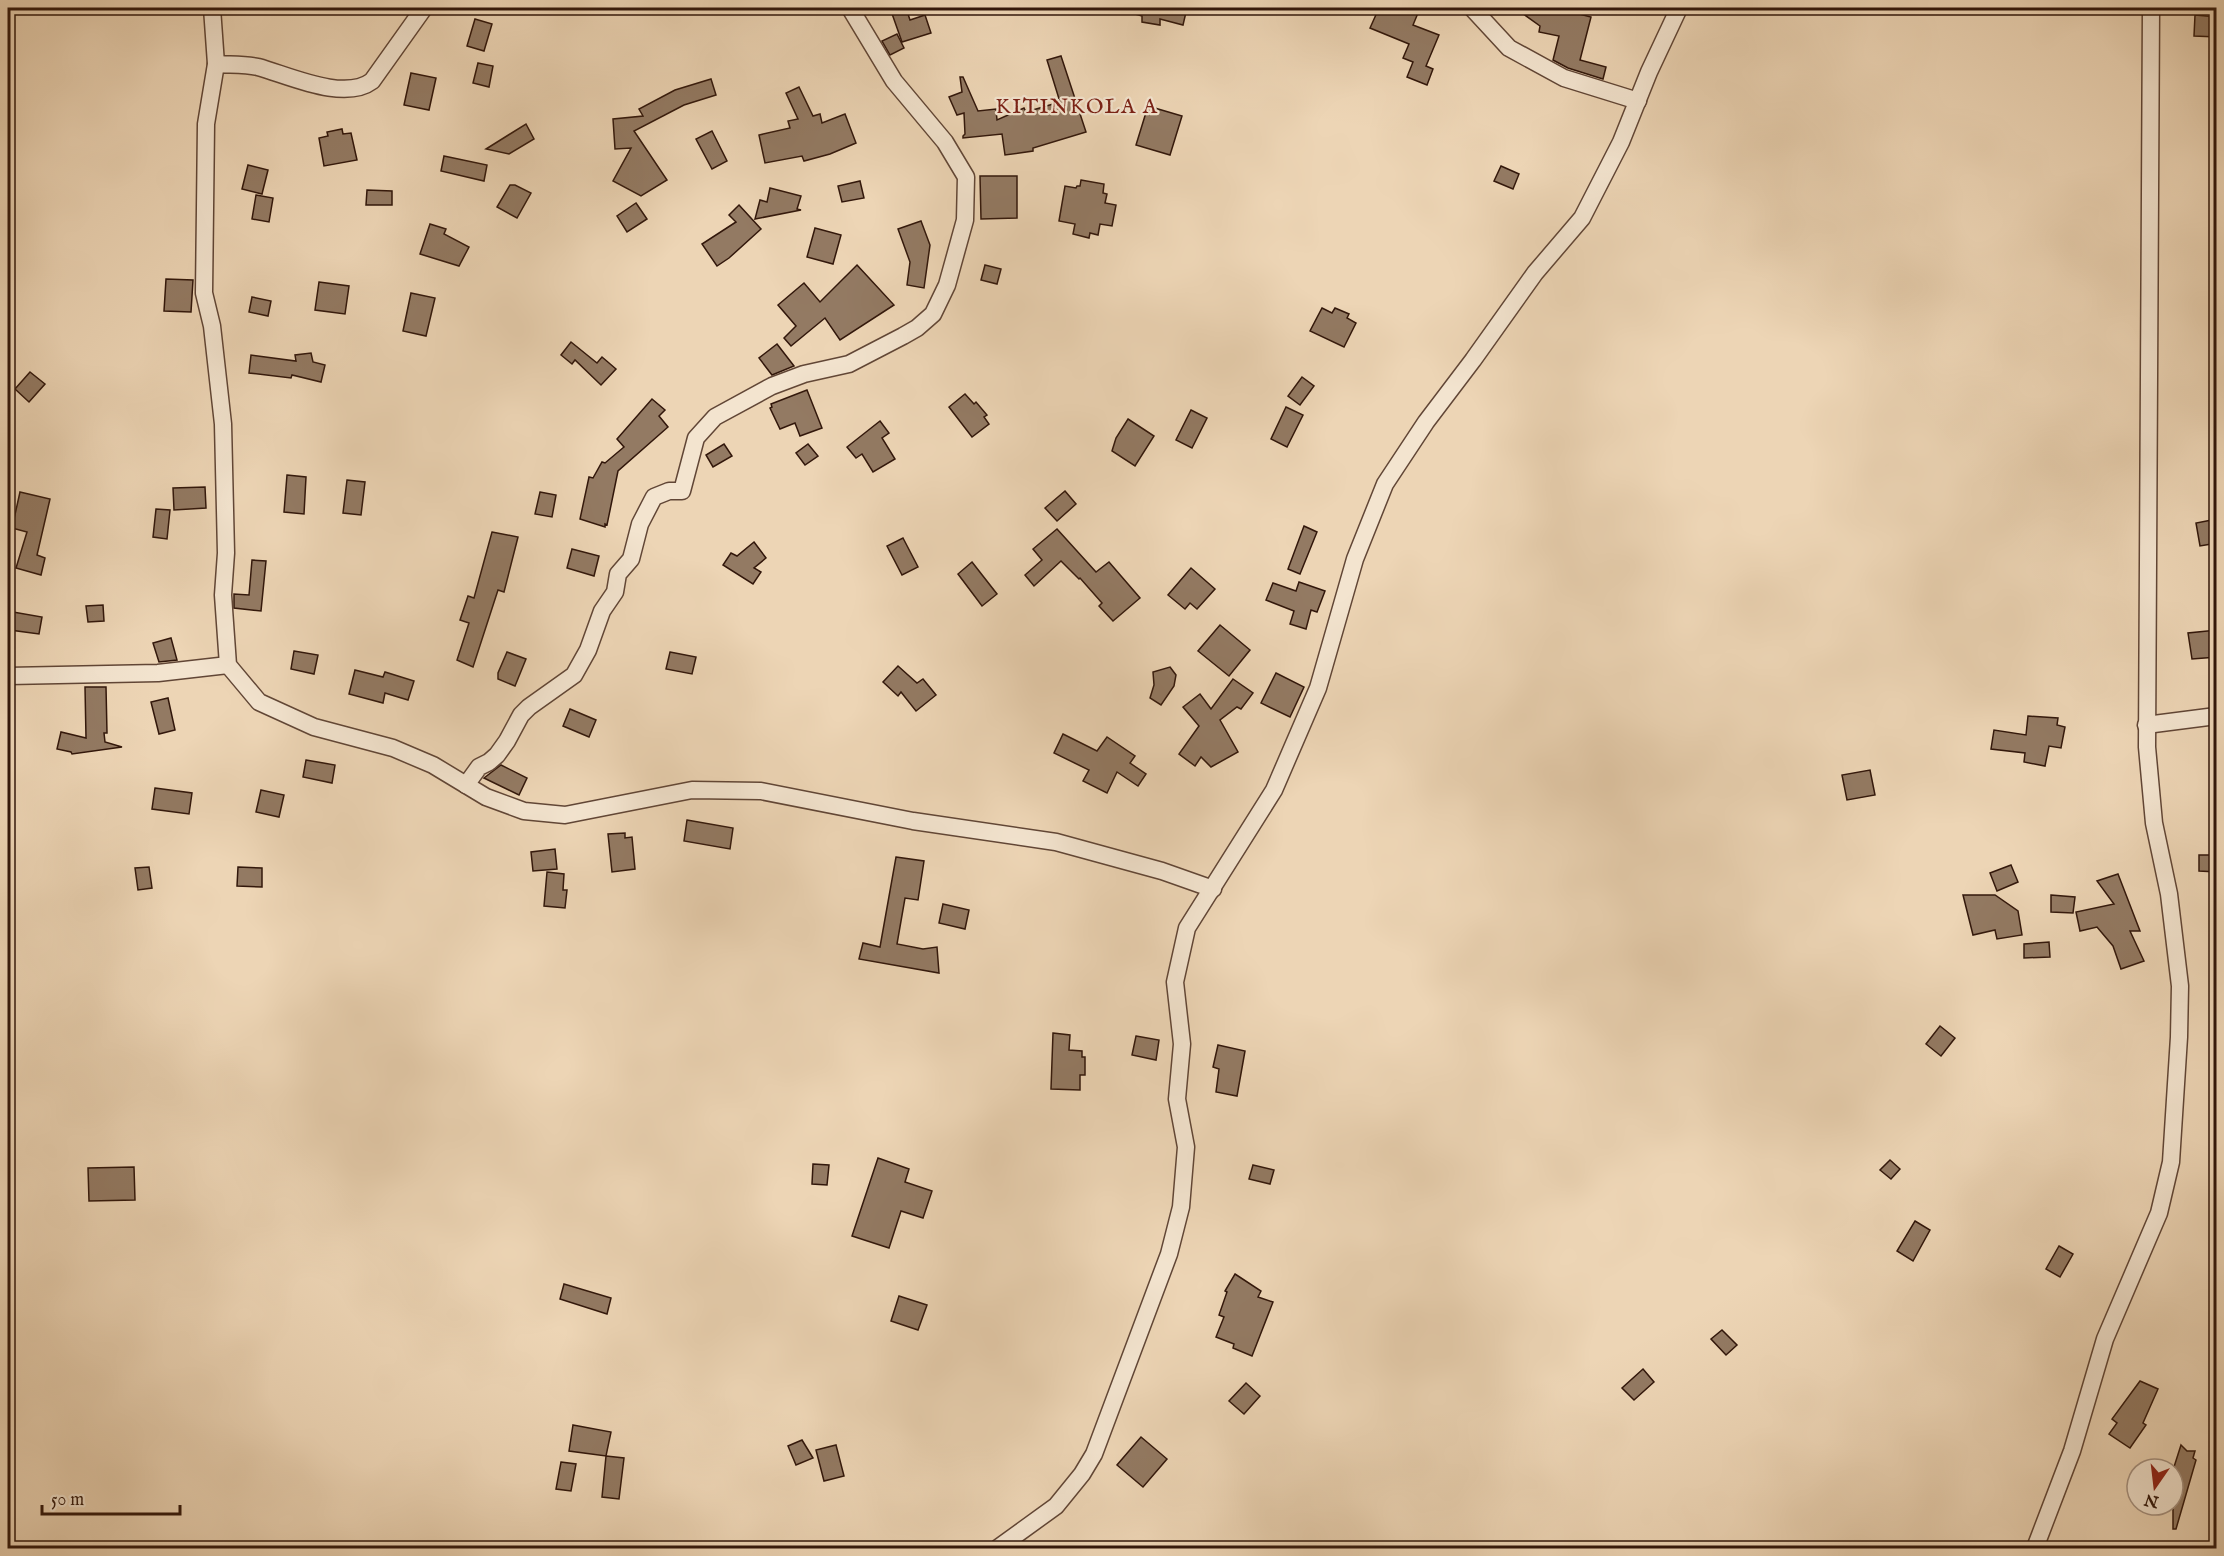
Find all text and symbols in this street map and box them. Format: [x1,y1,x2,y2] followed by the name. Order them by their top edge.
[995,94,1159,121] district label: KITINKOLA A
[2125,1457,2185,1517] north arrow
[42,1478,180,1516] scale bar
[2143,1488,2162,1511] text: N
[51,1489,84,1512] text: 50 m

